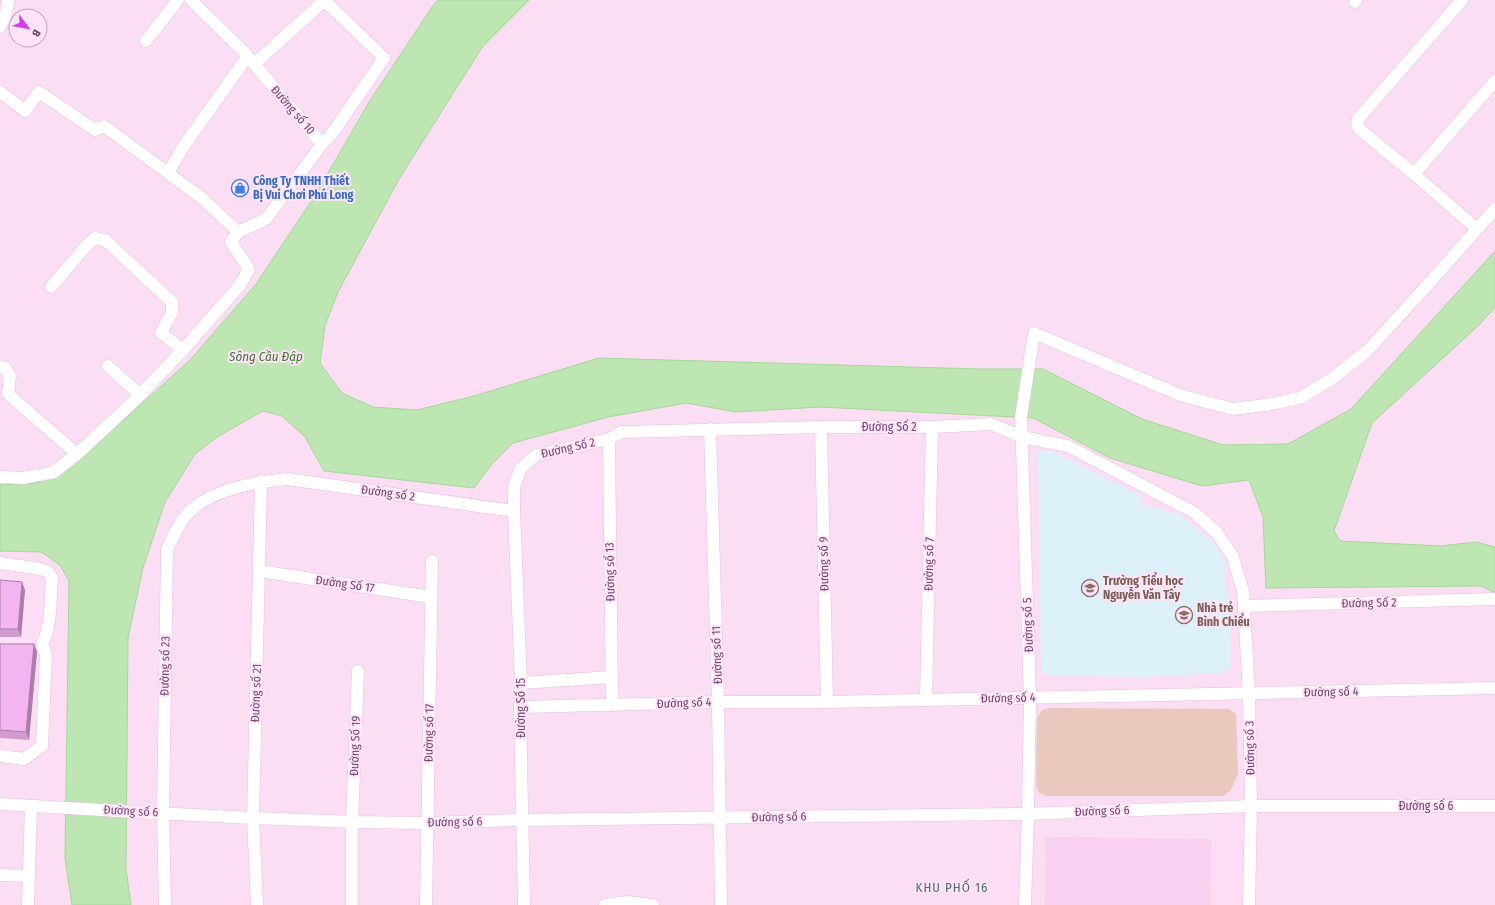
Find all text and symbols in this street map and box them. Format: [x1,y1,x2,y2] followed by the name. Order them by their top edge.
[8,8,48,48] north arrow
[29,27,43,39] text: B
[268,82,319,137] street label: Đường số 10
[253,172,354,202] place label: Công Ty TNHH Thiết Bị Vui Chơi Phú Long
[230,178,250,198] shop icon: Công Ty TNHH Thiết Bị Vui Chơi Phú Long
[228,349,303,364] water label: Sông Cầu Đập
[861,419,917,434] street label: Đường Số 2
[539,434,596,461] street label: Đường Số 2
[360,481,416,504] street label: Đường số 2
[816,536,831,592] street label: Đường số 9
[921,537,936,591] street label: Đường số 7
[601,542,618,602] street label: Đường số 13
[315,572,376,595] street label: Đường Số 17
[1103,572,1184,602] place label: Trường Tiểu học Nguyễn Văn Tây
[1080,578,1100,598] school or university icon: Trường Tiểu học Nguyễn Văn Tây
[1341,595,1397,610] street label: Đường Số 2
[1019,597,1036,653] street label: Đường số 5
[1197,601,1250,629] place label: Nhà trẻ Bình Chiểu
[1174,605,1194,625] school or university icon: Nhà trẻ Bình Chiểu
[708,626,725,684] street label: Đường số 11
[156,636,173,696] street label: Đường số 23
[247,663,264,723] street label: Đường số 21
[513,677,528,738] street label: Đường Số 15
[1303,684,1359,699] street label: Đường số 4
[980,690,1036,705] street label: Đường số 4
[656,694,712,711] street label: Đường số 4
[420,703,437,762] street label: Đường số 17
[346,715,363,776] street label: Đường Số 19
[1242,721,1257,775] street label: Đường số 3
[1399,798,1454,813] street label: Đường số 6
[103,802,159,819] street label: Đường số 6
[1074,802,1130,819] street label: Đường số 6
[751,809,807,824] street label: Đường số 6
[427,814,483,829] street label: Đường số 6
[916,878,988,895] district label: KHU PHỐ 16

